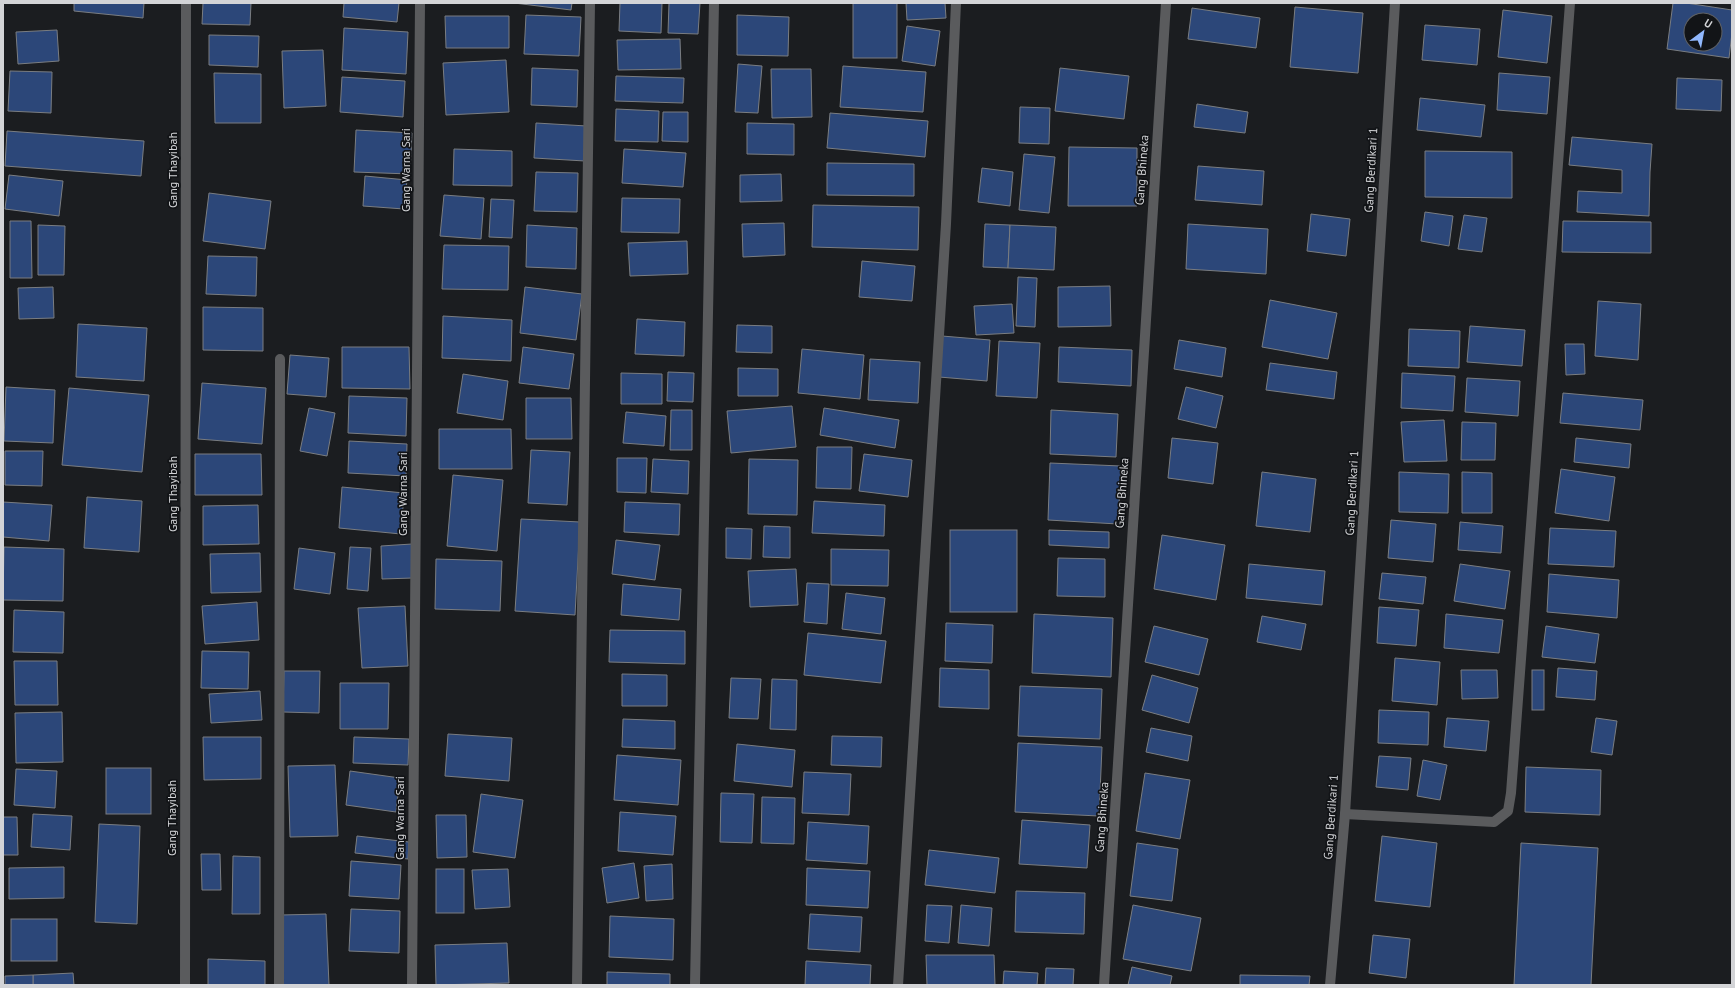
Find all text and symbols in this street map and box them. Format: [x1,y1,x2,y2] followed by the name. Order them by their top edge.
[1683,12,1723,52] north arrow
[1702,16,1715,31] text: U
[1361,127,1380,213] street label: Gang Berdikari 1
[398,128,413,212] street label: Gang Warna Sari
[165,132,180,208] street label: Gang Thayibah
[1132,134,1151,206] street label: Gang Bhineka
[1342,450,1361,536] street label: Gang Berdikari 1
[395,452,410,536] street label: Gang Warna Sari
[165,456,180,532] street label: Gang Thayibah
[1112,457,1131,529] street label: Gang Bhineka
[1320,774,1341,860] street label: Gang Berdikari 1
[392,776,407,860] street label: Gang Warna Sari
[164,780,179,856] street label: Gang Thayibah
[1092,781,1111,853] street label: Gang Bhineka

